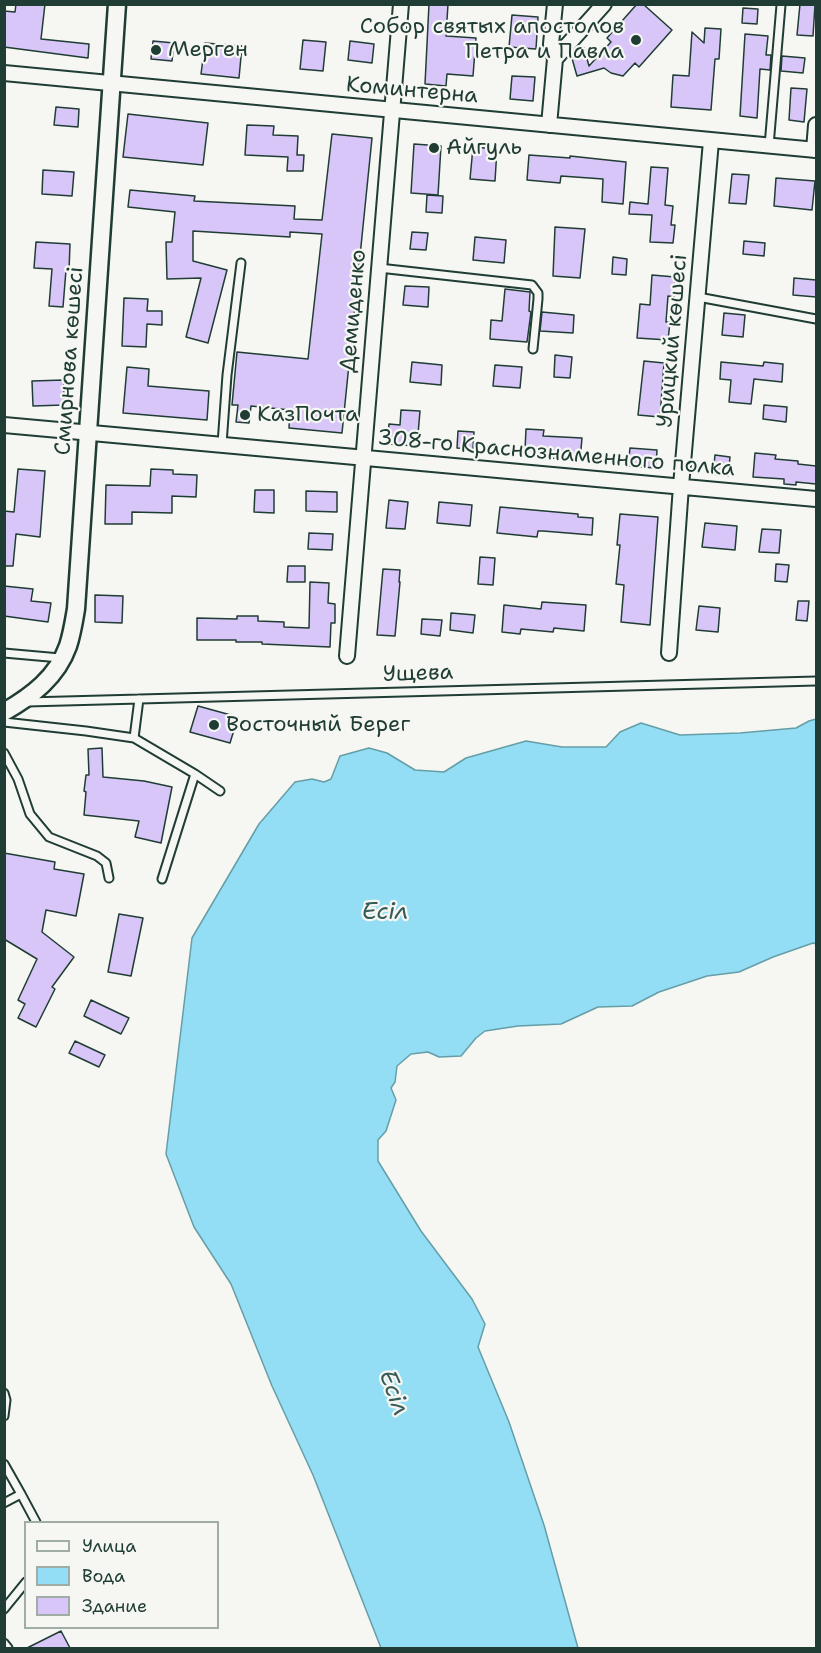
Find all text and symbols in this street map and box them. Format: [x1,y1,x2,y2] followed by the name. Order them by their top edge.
[360,14,624,66] place label: Собор святых апостолов Петра и Павла
[629,33,643,47] marker: Собор святых апостолов Петра и Павла
[168,37,248,63] place label: Мерген
[149,43,163,57] marker: Мерген
[345,72,479,110] street label: Коминтерна
[446,135,522,161] place label: Айгуль
[427,141,441,155] marker: Айгуль
[335,248,373,374] street label: Демиденко
[652,253,694,429] street label: Урицкий көшесі
[50,266,90,456] street label: Смирнова көшесі
[257,402,359,428] place label: КазПочта
[238,408,252,422] marker: КазПочта
[376,425,736,483] street label: 308-го Краснознаменного полка
[382,660,454,688] street label: Ущева
[226,712,410,738] place label: Восточный Берег
[207,718,221,732] marker: Восточный Берег
[362,899,408,927] water label: Есіл
[372,1366,414,1420] water label: Есіл
[24,1521,219,1629] legend
[82,1534,136,1558] text: Улица
[82,1564,125,1588] text: Вода
[82,1594,147,1618] text: Здание

